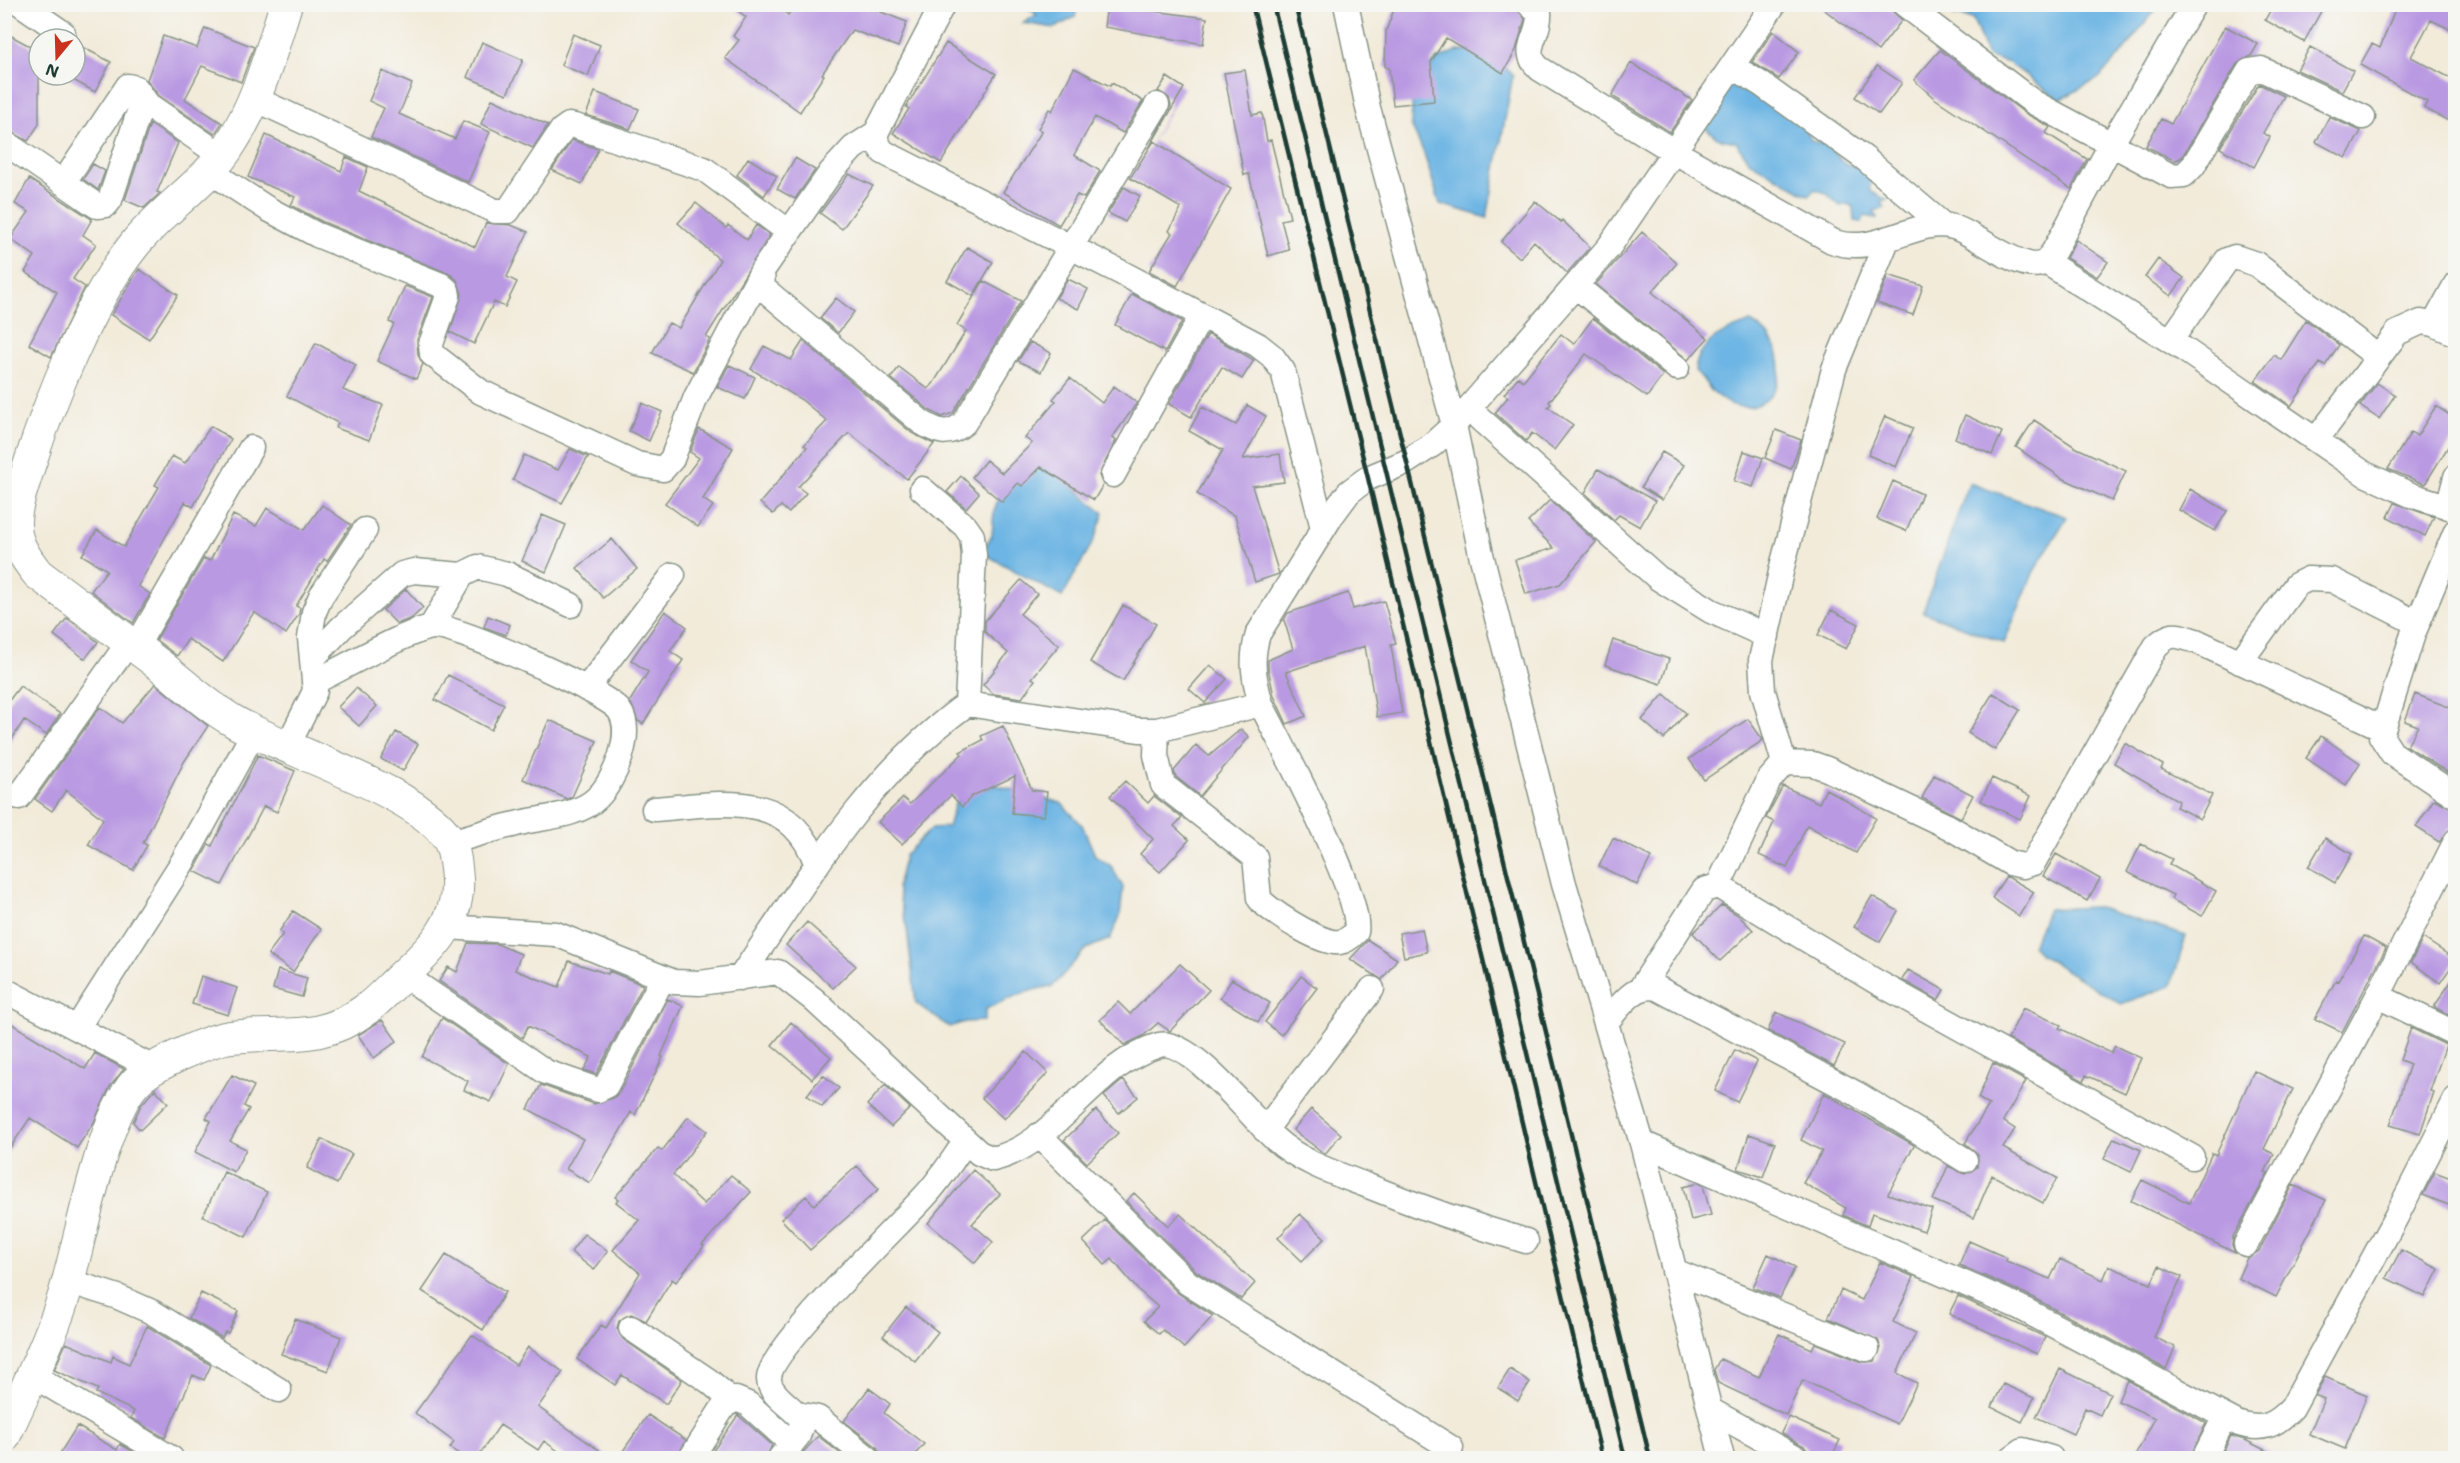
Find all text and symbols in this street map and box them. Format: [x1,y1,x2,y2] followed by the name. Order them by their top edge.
[27,27,87,87] north arrow
[43,59,62,83] text: N

